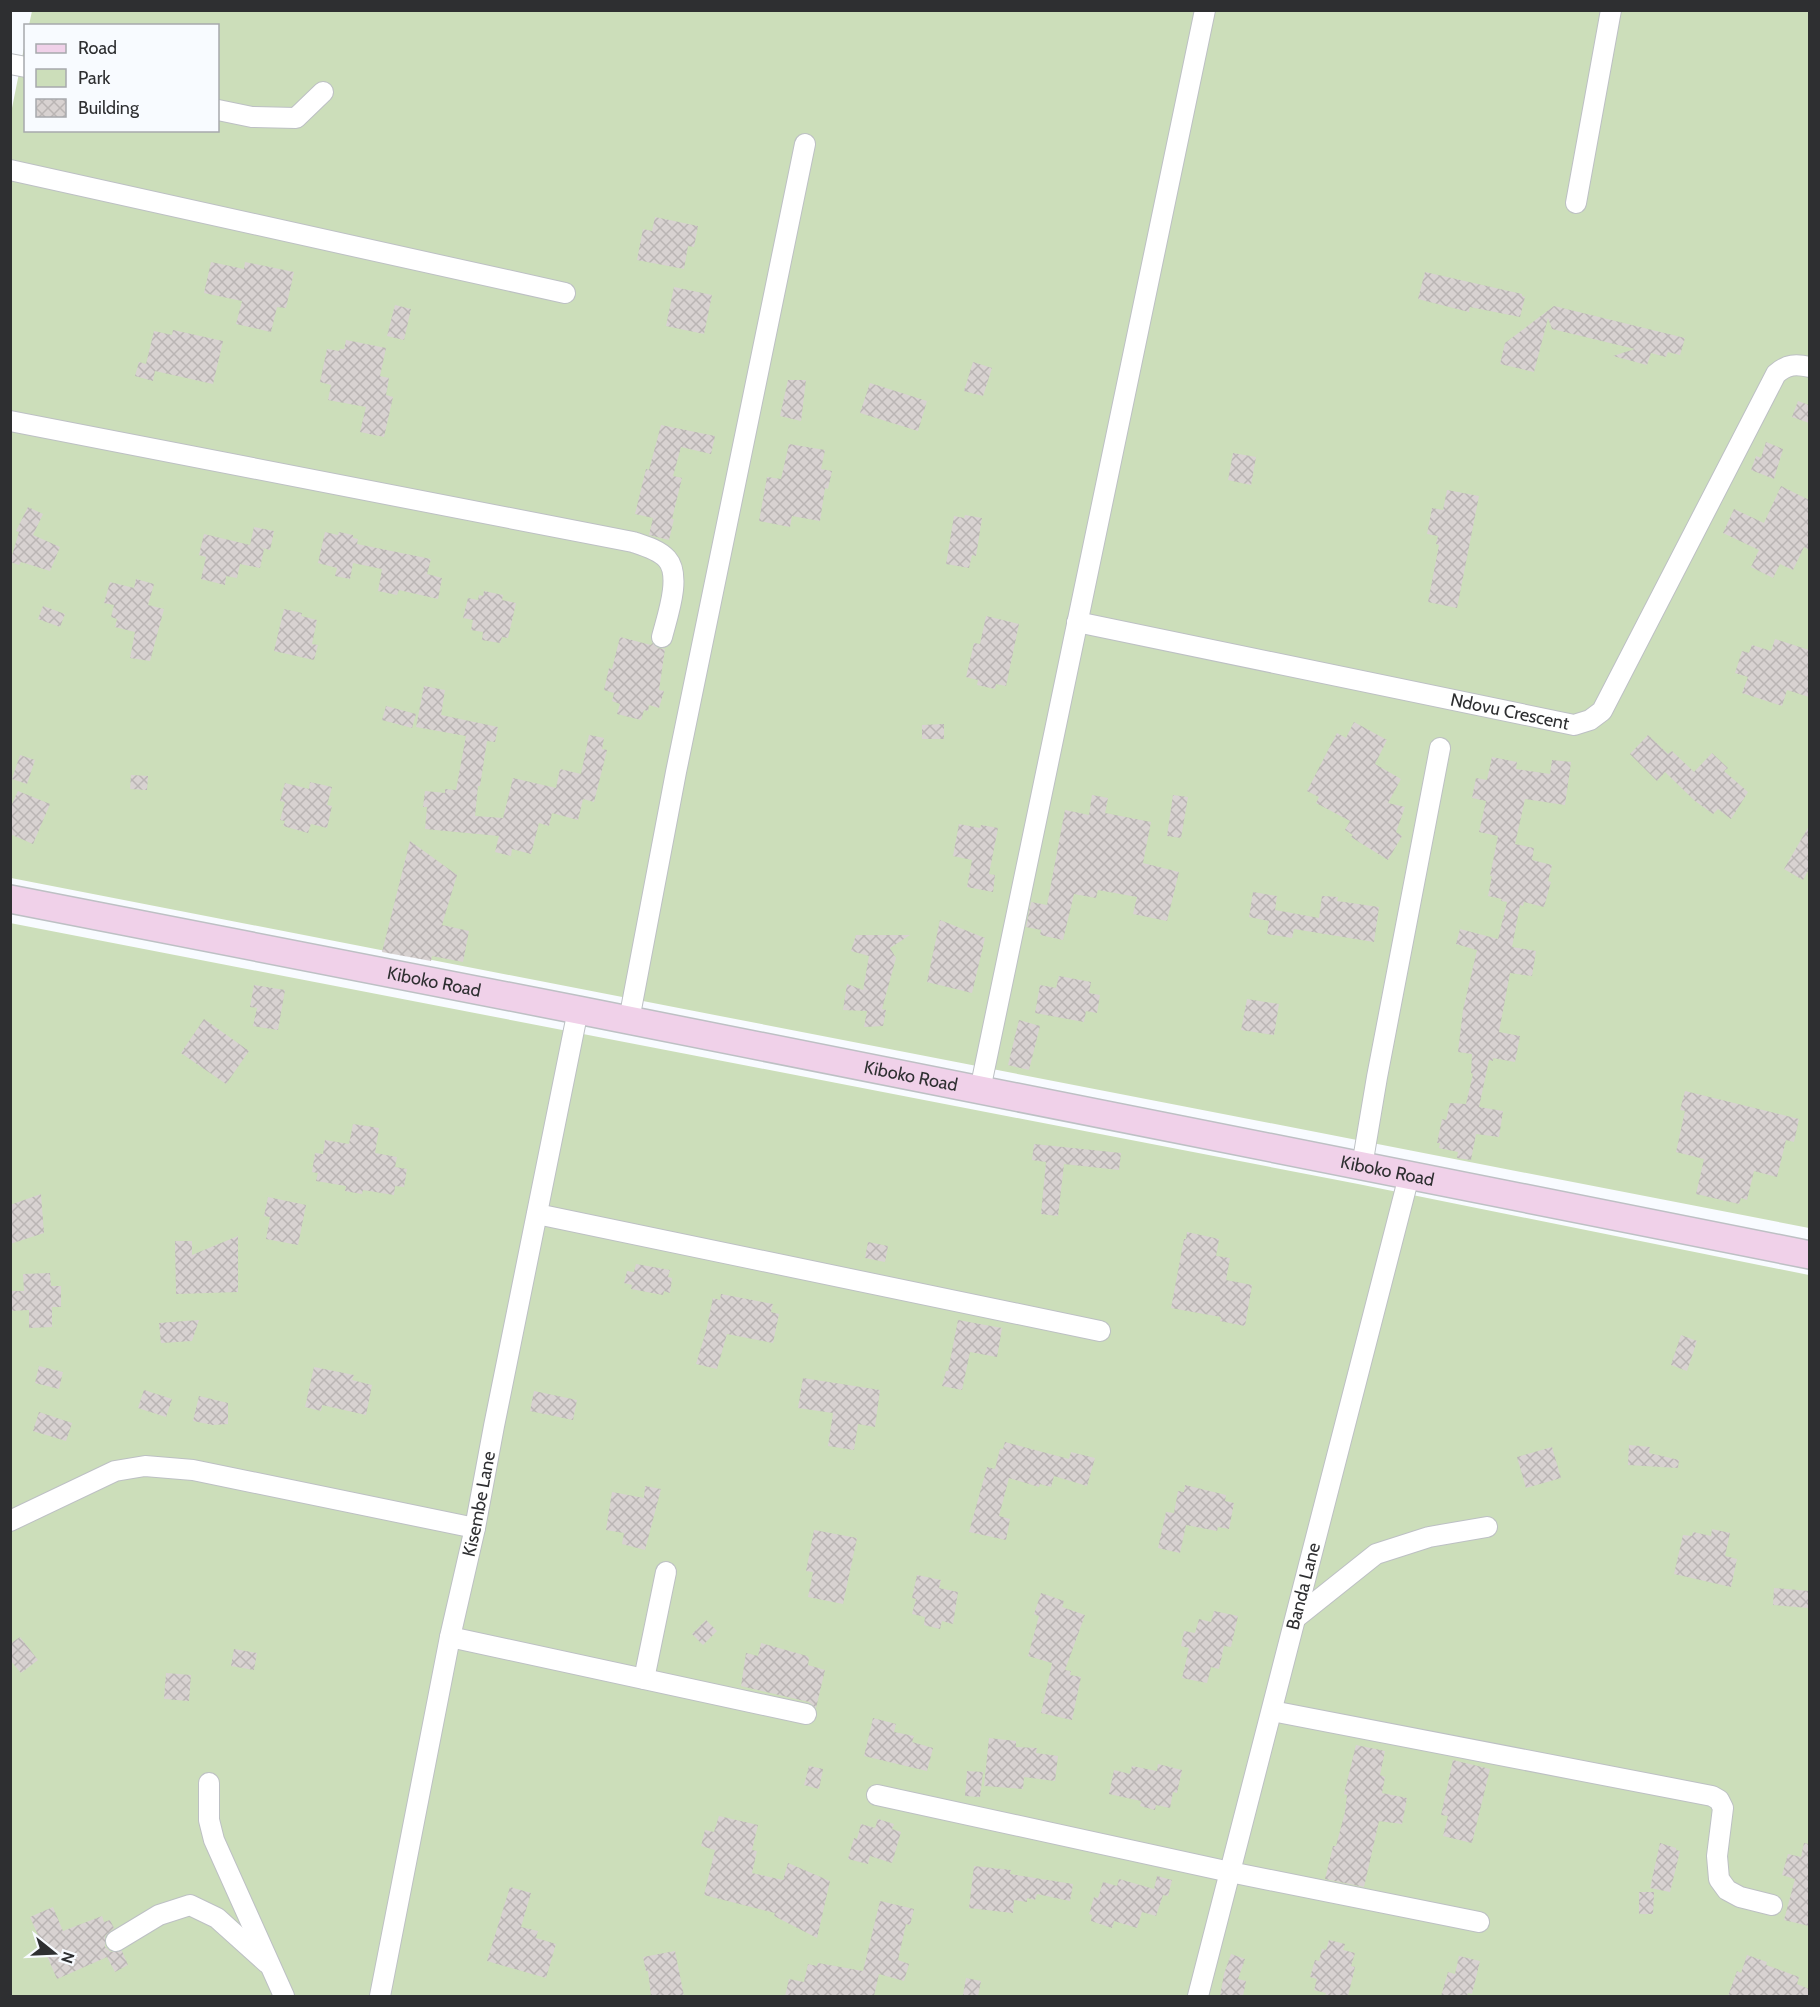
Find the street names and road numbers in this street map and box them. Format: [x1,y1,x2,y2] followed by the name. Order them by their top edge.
[1448,689,1571,735] street label: Ndovu Crescent
[385,962,483,1002] street label: Kiboko Road
[862,1056,960,1096] street label: Kiboko Road
[1339,1151,1436,1191] street label: Kiboko Road
[458,1449,500,1559] street label: Kisembe Lane
[1282,1540,1325,1632] street label: Banda Lane

